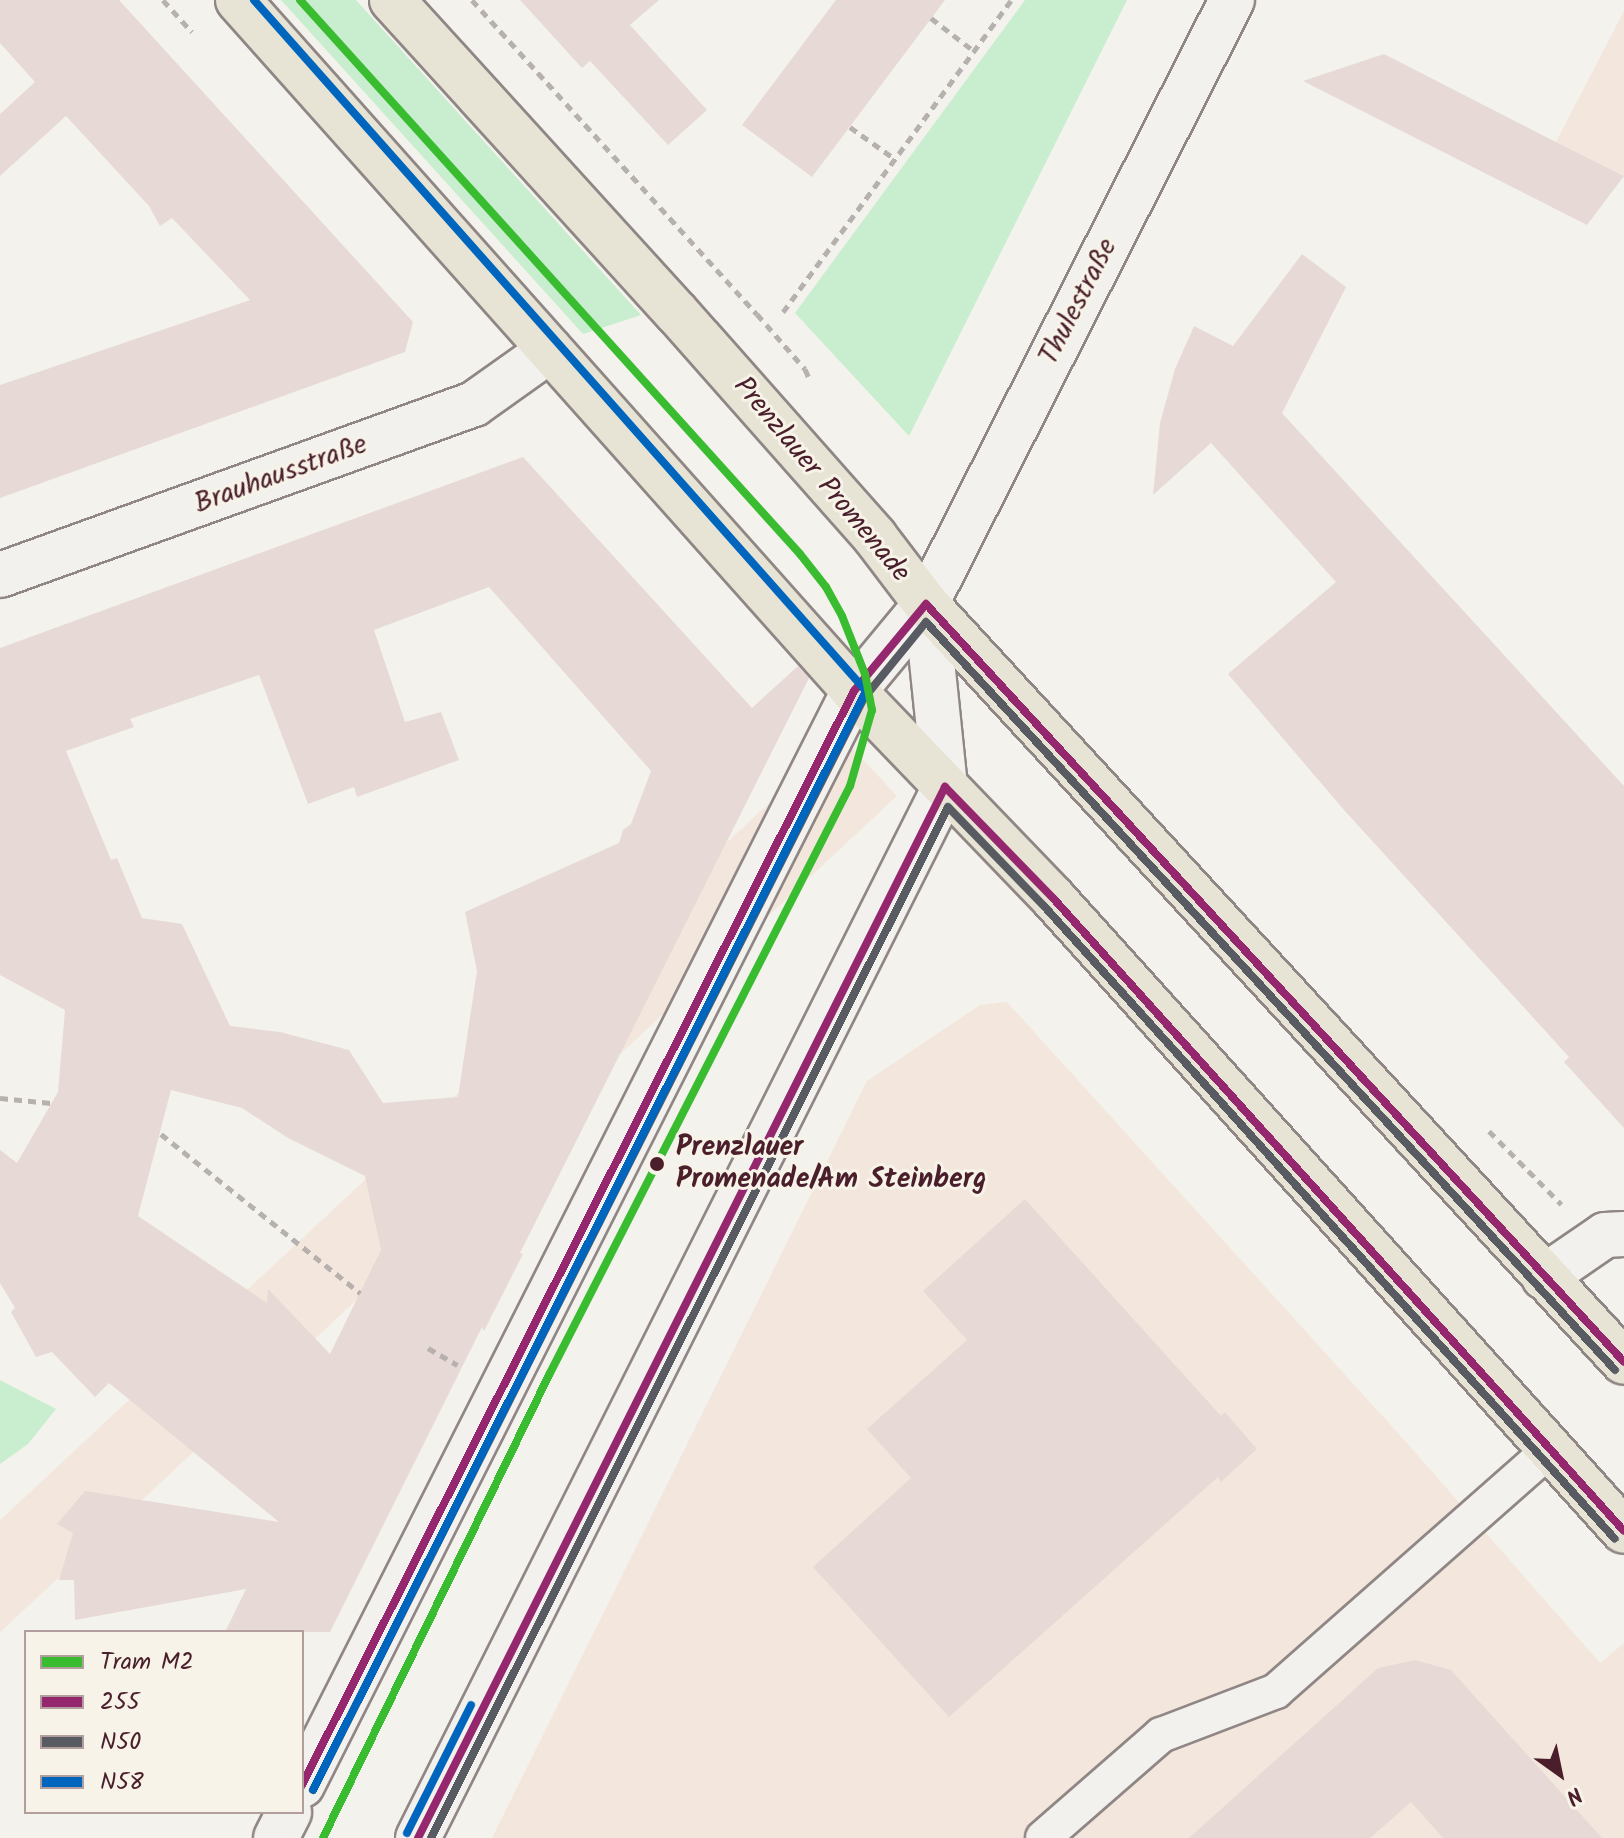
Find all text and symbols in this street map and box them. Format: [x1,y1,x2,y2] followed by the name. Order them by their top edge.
[1033,233,1125,371] street label: Thulestraße
[725,371,917,589] street label: Prenzlauer Promenade
[190,428,372,522] street label: Brauhausstraße
[676,1131,986,1197] place label: Prenzlauer Promenade/Am Steinberg
[645,1152,669,1176] marker: Prenzlauer Promenade/Am Steinberg
[24,1630,304,1814] legend
[100,1643,194,1682] text: Tram M2
[100,1683,140,1722] text: 255
[100,1723,141,1762] text: N50
[1520,1734,1600,1814] north arrow
[100,1763,144,1802] text: N58
[1558,1776,1589,1813] text: N

